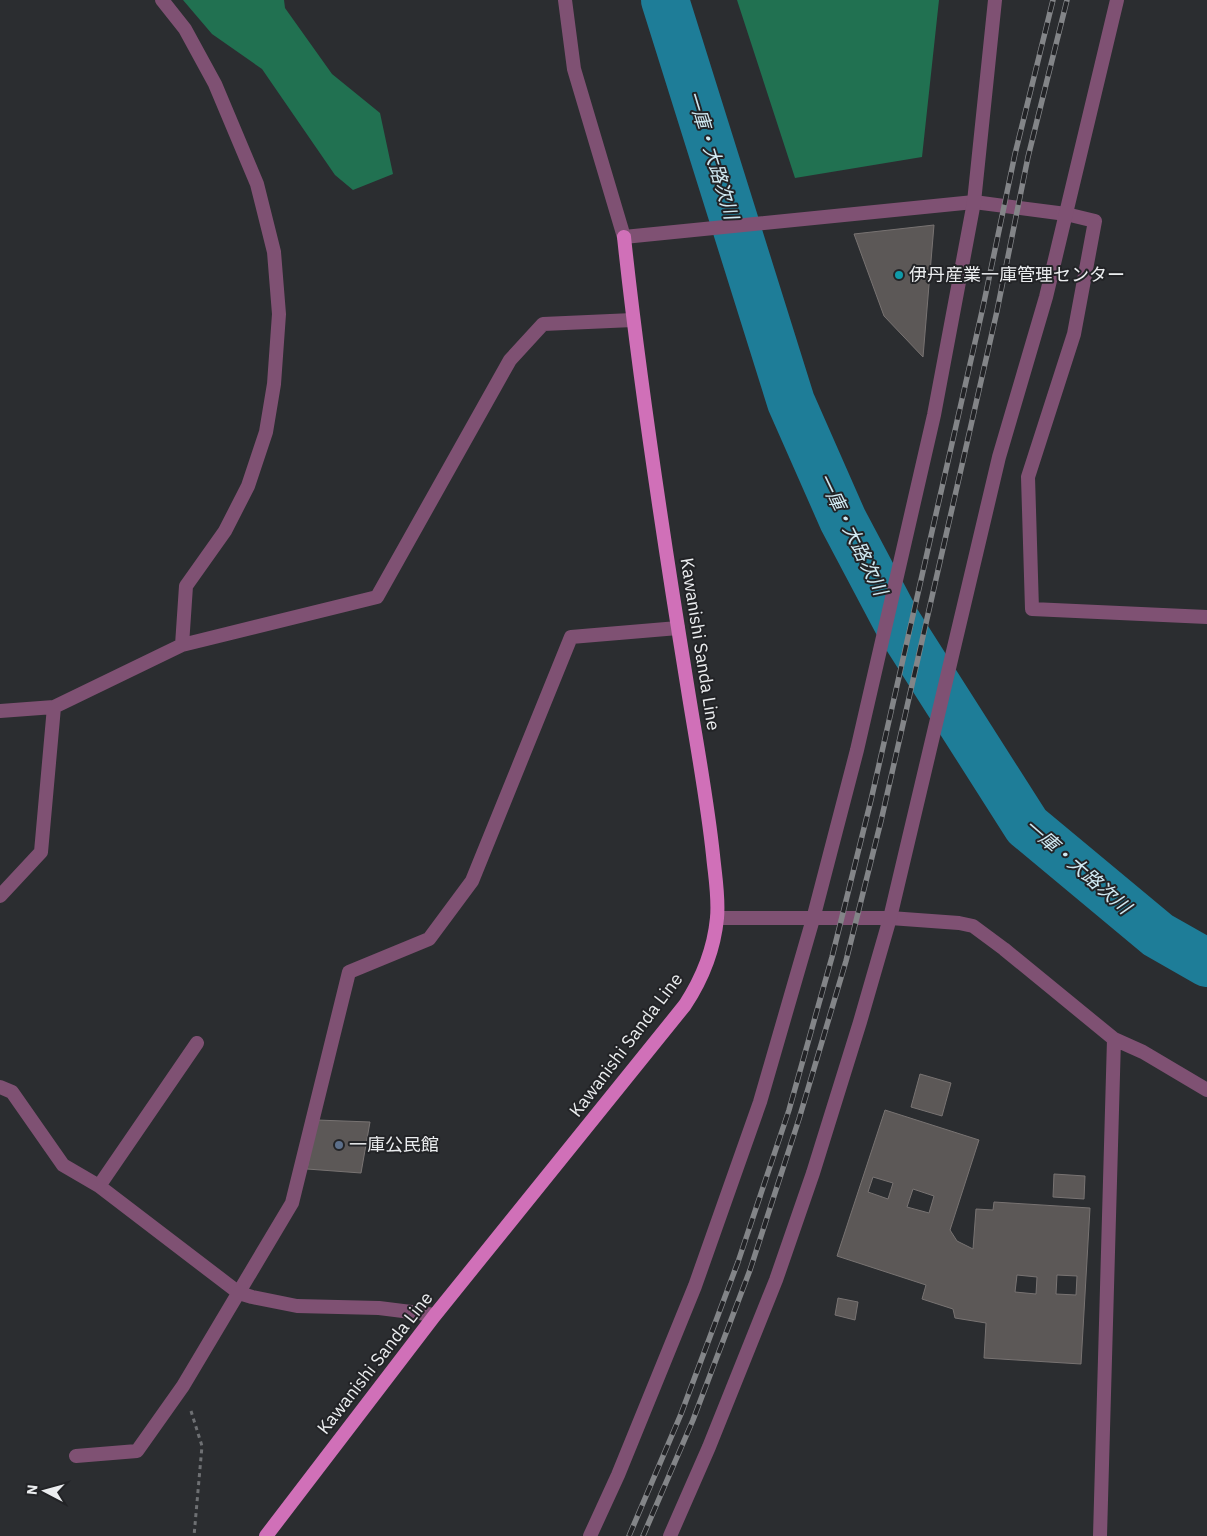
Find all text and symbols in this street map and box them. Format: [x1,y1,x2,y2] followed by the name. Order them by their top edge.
[682,88,745,224] water label: 一庫・大路次川
[909,263,1125,286] place label: 伊丹産業一庫管理センター
[893,269,905,281] marker: 伊丹産業一庫管理センター
[813,469,894,601] water label: 一庫・大路次川
[675,556,726,732] street label: Kawanishi Sanda Line
[1020,813,1138,920] water label: 一庫・大路次川
[564,968,687,1121] street label: Kawanishi Sanda Line
[349,1133,439,1156] place label: 一庫公民館
[333,1139,345,1151] marker: 一庫公民館
[312,1287,438,1439] street label: Kawanishi Sanda Line
[20,1466,70,1516] north arrow
[23,1484,42,1496] text: N

